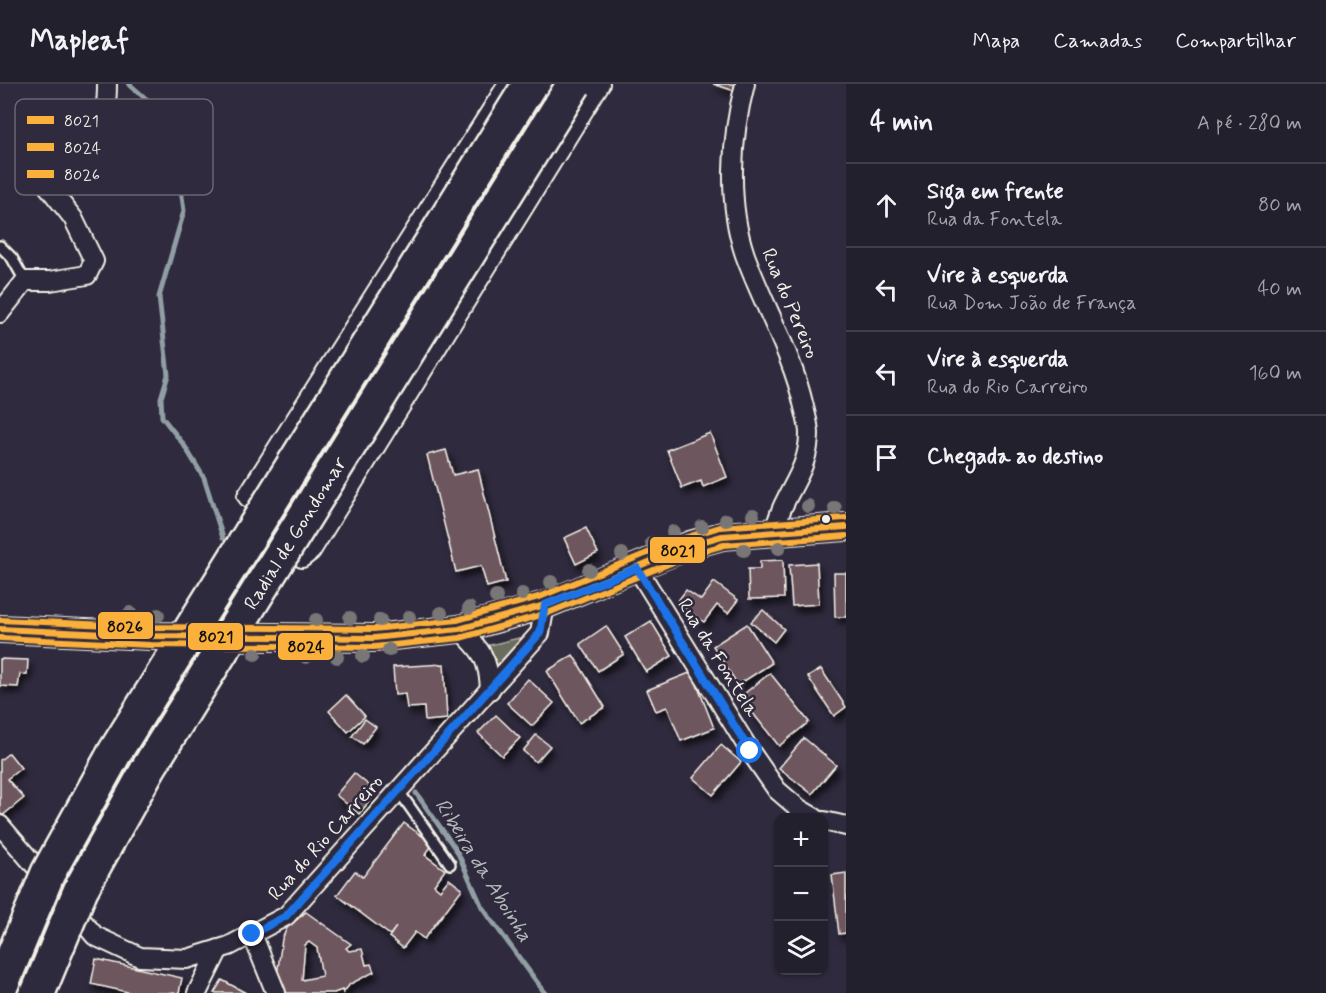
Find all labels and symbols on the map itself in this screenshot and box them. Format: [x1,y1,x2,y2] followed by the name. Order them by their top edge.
[15,99,213,195] legend
[64,111,99,132] text: 8021
[64,138,101,159] text: 8024
[64,165,100,186] text: 8026
[754,244,825,363] street label: Rua do Pereiro
[238,452,354,615] street label: Radial de Gondomar
[820,513,832,525] unlabelled marker
[649,536,706,564] line badge: 8021
[661,541,695,562] text: 8021
[671,593,765,723] street label: Rua da Fontela
[97,611,154,640] line badge: 8026
[107,617,143,638] text: 8026
[187,622,244,651] line badge: 8021
[199,627,233,648] text: 8021
[277,632,334,661] line badge: 8024
[287,637,325,658] text: 8024
[736,737,762,763] route start
[262,769,390,907] street label: Rua do Rio Carreiro
[428,793,539,948] water label: Ribeira da Aboinha
[238,920,264,946] route end

